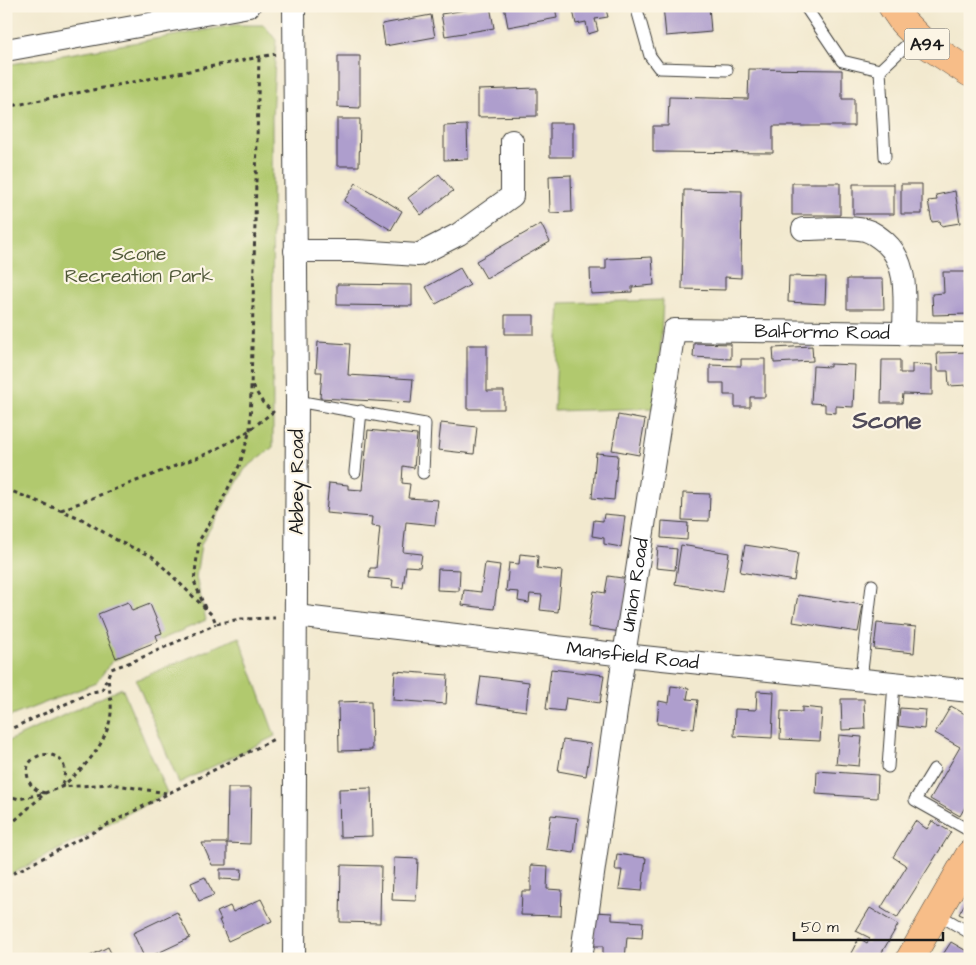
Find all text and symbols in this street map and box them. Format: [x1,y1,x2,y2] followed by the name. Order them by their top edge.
[904,29,950,60] road number: A94
[65,241,214,290] park label: Scone Recreation Park
[754,318,890,346] street label: Balformo Road
[851,404,922,438] district label: Scone
[284,429,312,535] street label: Abbey Road
[614,536,655,634] street label: Union Road
[565,635,700,676] street label: Mansfield Road
[794,910,942,942] scale bar
[801,917,839,938] text: 50 m

